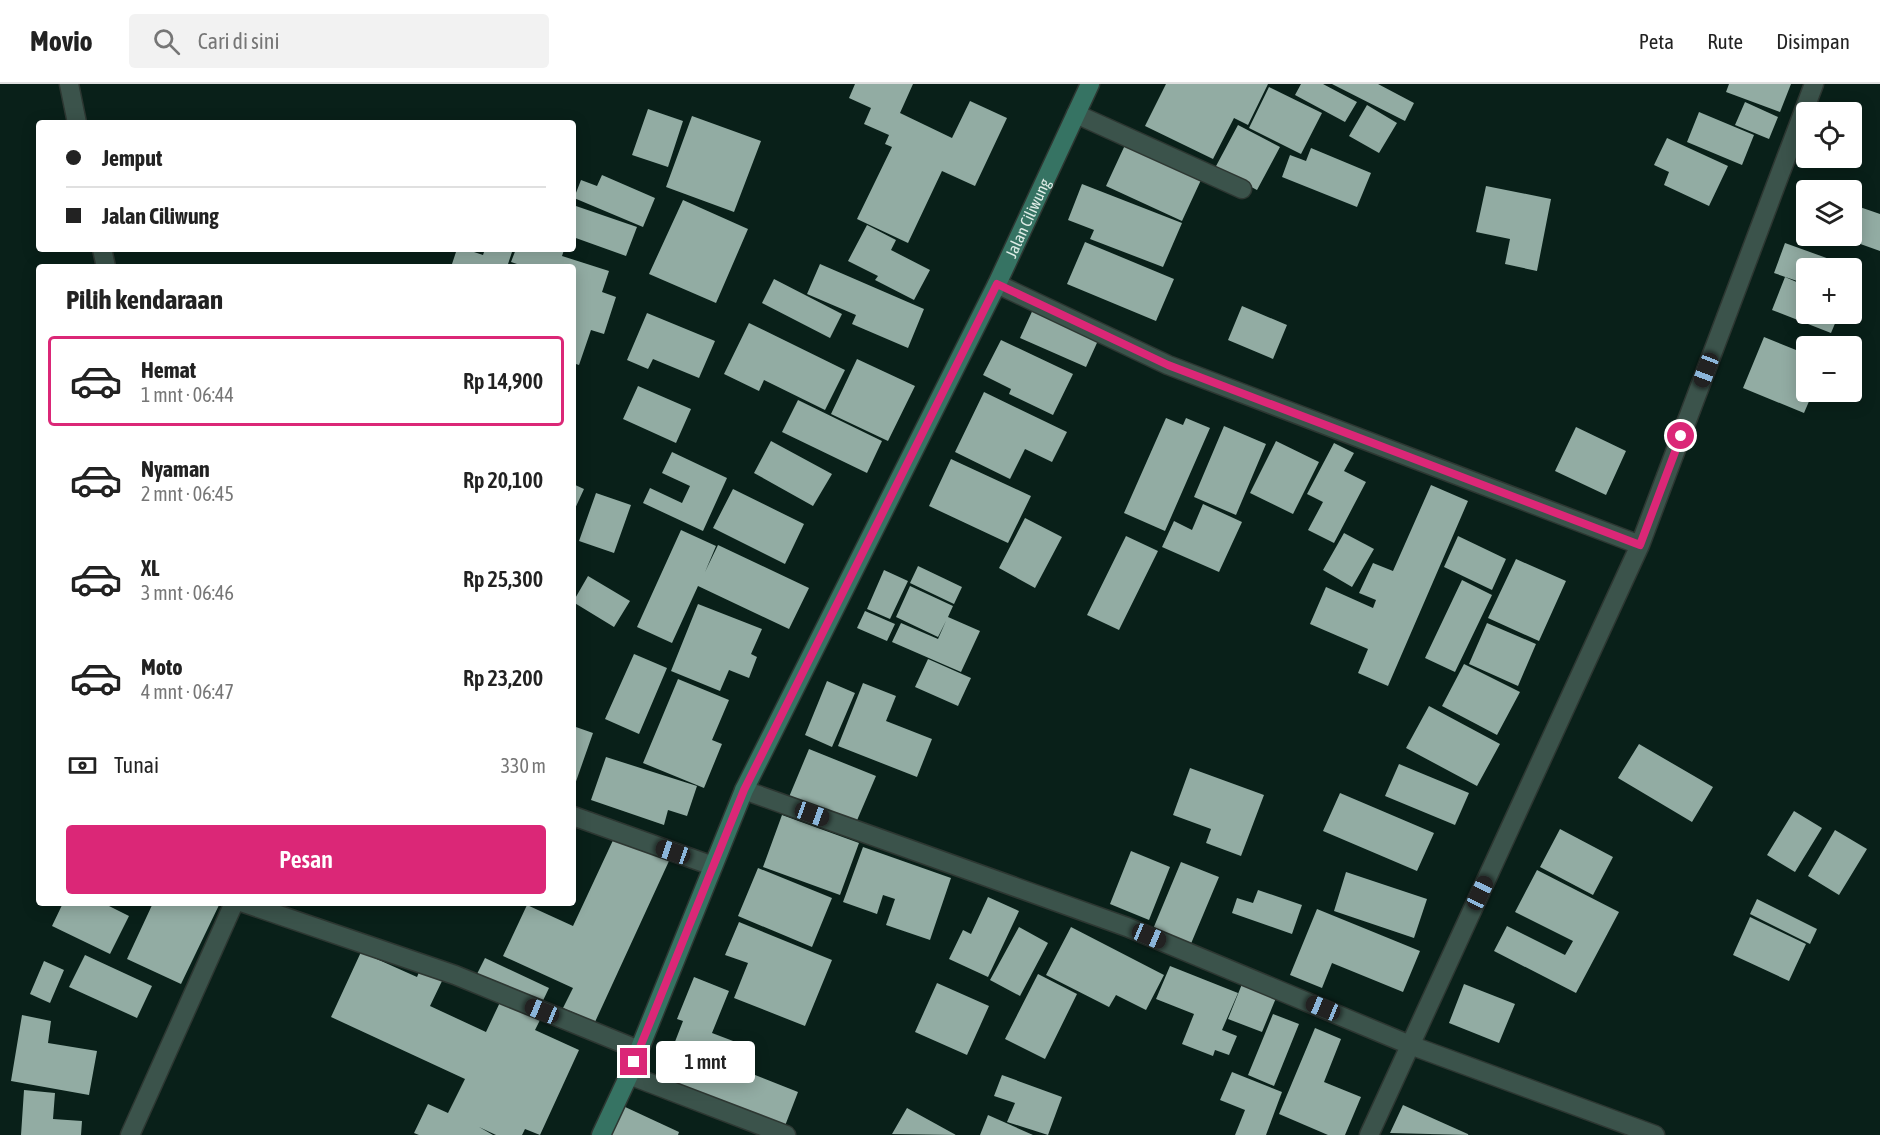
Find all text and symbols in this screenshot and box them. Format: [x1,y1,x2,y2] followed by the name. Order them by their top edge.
[129,14,549,68] search box
[30,25,93,57] text: Movio
[150,25,183,58] icon: search
[198,28,280,54] text: Cari di sini
[1639,29,1674,53] text: Peta
[1707,29,1743,53] text: Rute
[1776,29,1850,53] text: Disimpan
[1796,102,1862,402] map controls
[1796,102,1862,168] button: locate
[102,145,162,171] text: Jemput
[1002,176,1055,260] street label: Jalan Ciliwung
[1796,180,1862,246] button: layers
[102,203,219,229] text: Jalan Ciliwung
[1796,258,1862,324] button: +
[66,284,223,315] text: Pilih kendaraan
[1796,336,1862,402] button: −
[1691,350,1721,390] car
[69,354,123,408] icon: car
[141,357,196,383] text: Hemat
[463,368,543,394] text: Rp 14,900
[141,383,234,406] text: 1 mnt · 06:44
[1667,422,1694,449] route start
[69,453,123,507] icon: car
[141,456,210,482] text: Nyaman
[463,467,543,493] text: Rp 20,100
[141,482,234,505] text: 2 mnt · 06:45
[69,552,123,606] icon: car
[141,555,159,581] text: XL
[463,566,543,592] text: Rp 25,300
[141,581,234,604] text: 3 mnt · 06:46
[69,651,123,705] icon: car
[141,654,183,680] text: Moto
[463,665,543,691] text: Rp 23,200
[141,680,234,703] text: 4 mnt · 06:47
[66,749,99,782] icon: cash
[114,752,159,778] text: Tunai
[501,754,546,777] text: 330 m
[792,799,832,829] car
[66,825,546,894] button: Pesan
[653,838,693,866] car
[1464,873,1496,913] car
[1129,921,1169,951] car
[1303,993,1343,1023] car
[522,996,562,1026] car
[655,1041,754,1083] callout: 1 mnt
[620,1048,647,1075] route end
[685,1050,727,1073] text: 1 mnt

